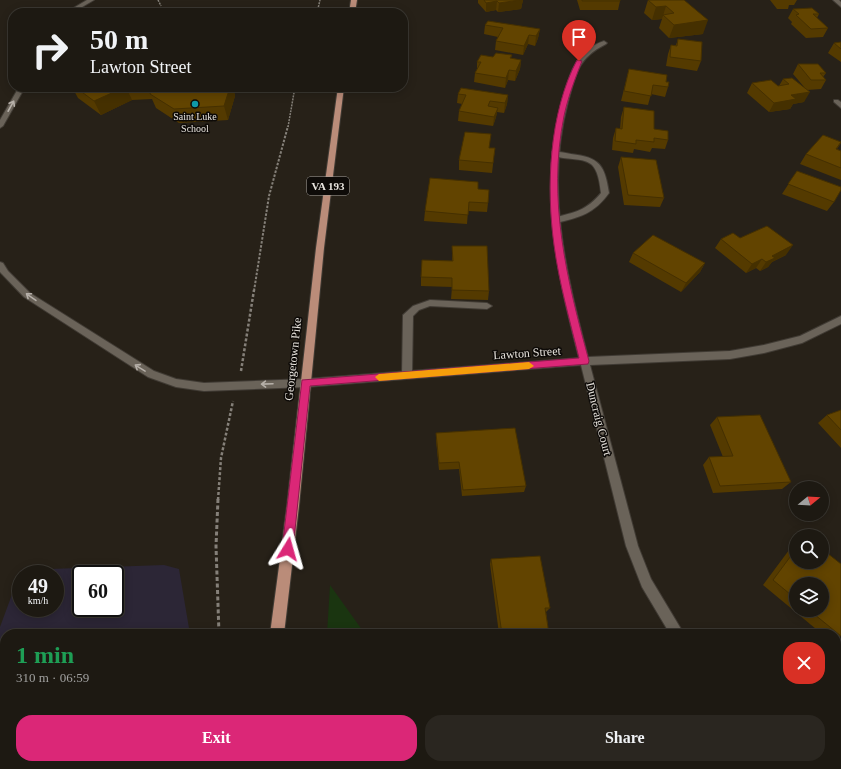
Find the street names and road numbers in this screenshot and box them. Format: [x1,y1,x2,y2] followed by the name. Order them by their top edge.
[307,177,349,195] road number: VA 193
[282,317,304,401] street label: Georgetown Pike
[493,344,562,362] street label: Lawton Street
[583,381,615,458] street label: Duncraig Court

